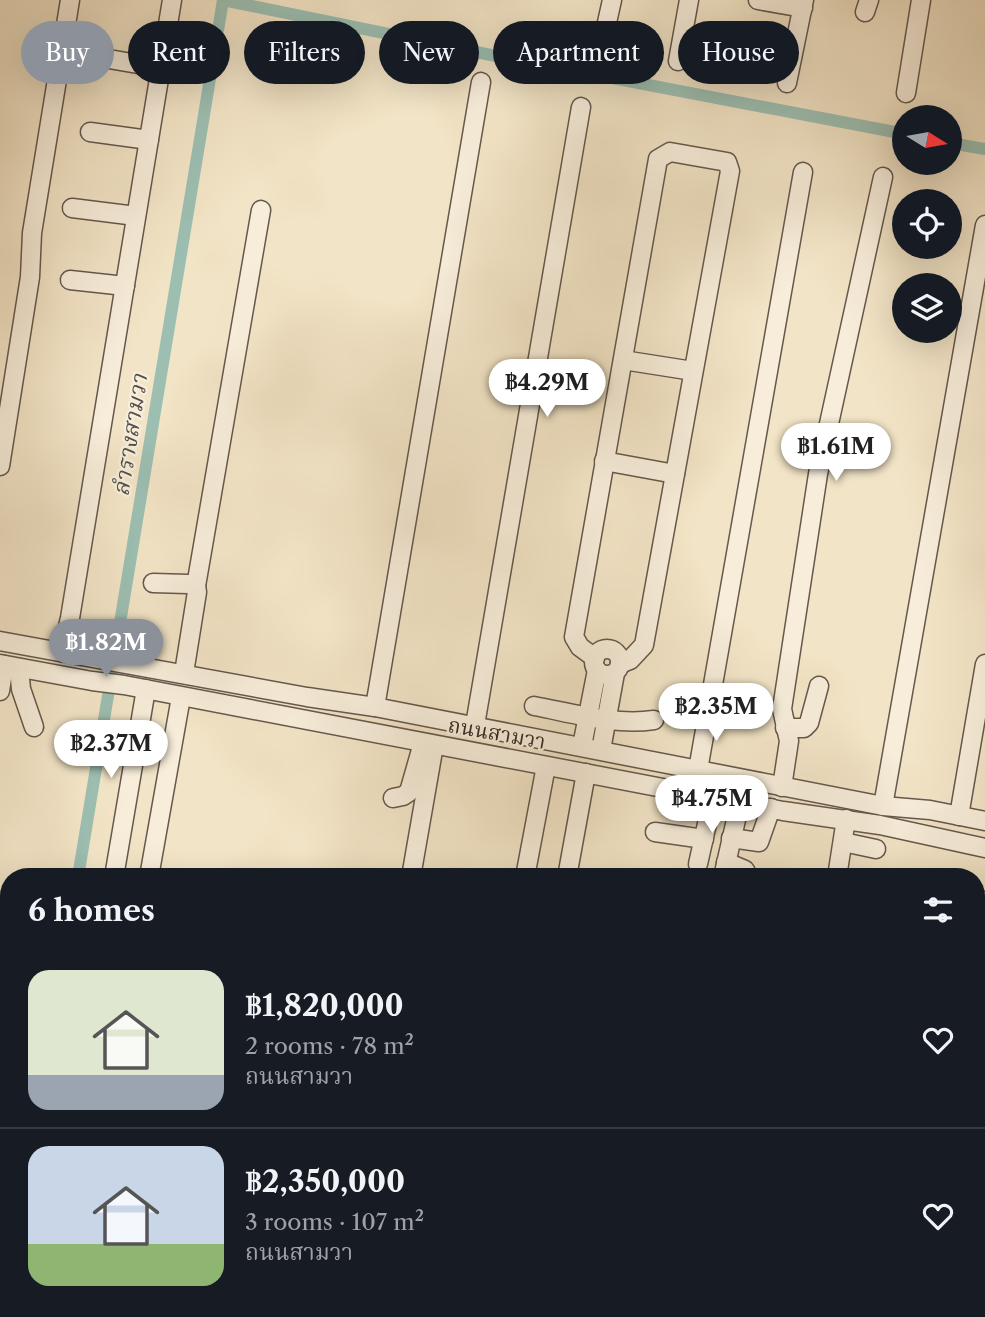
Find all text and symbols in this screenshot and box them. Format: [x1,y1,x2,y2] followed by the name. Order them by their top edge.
[21,21,114,84] chip: Buy
[128,21,230,84] chip: Rent
[244,21,365,84] chip: Filters
[379,21,479,84] chip: New
[493,21,664,84] chip: Apartment
[678,21,799,84] chip: House
[892,105,962,175] north arrow
[892,105,962,343] map controls
[892,189,962,259] button: locate
[892,273,962,343] button: layers
[490,360,604,419] pin: ฿4.29M
[505,368,589,396] text: ฿4.29M
[107,371,154,498] water label: ลำรางสามวา
[779,424,893,483] pin: ฿1.61M
[797,432,875,460] text: ฿1.61M
[49,620,163,679] pin: ฿1.82M
[65,628,147,656] text: ฿1.82M
[659,684,773,743] pin: ฿2.35M
[675,692,757,720] text: ฿2.35M
[446,712,548,754] street label: ถนนสามวา
[54,720,168,780] pin: ฿2.37M
[70,729,152,757] text: ฿2.37M
[655,776,769,835] pin: ฿4.75M
[671,784,753,812] text: ฿4.75M
[919,891,957,929] icon: filters
[28,892,155,929] text: 6 homes
[245,987,404,1024] text: ฿1,820,000
[84,998,168,1082] icon: home
[919,1021,957,1059] icon: heart
[245,1032,414,1060] text: 2 rooms · 78 m²
[245,1062,353,1090] text: ถนนสามวา
[245,1163,405,1200] text: ฿2,350,000
[84,1174,168,1258] icon: home
[919,1197,957,1235] icon: heart
[245,1208,424,1236] text: 3 rooms · 107 m²
[245,1238,353,1266] text: ถนนสามวา

